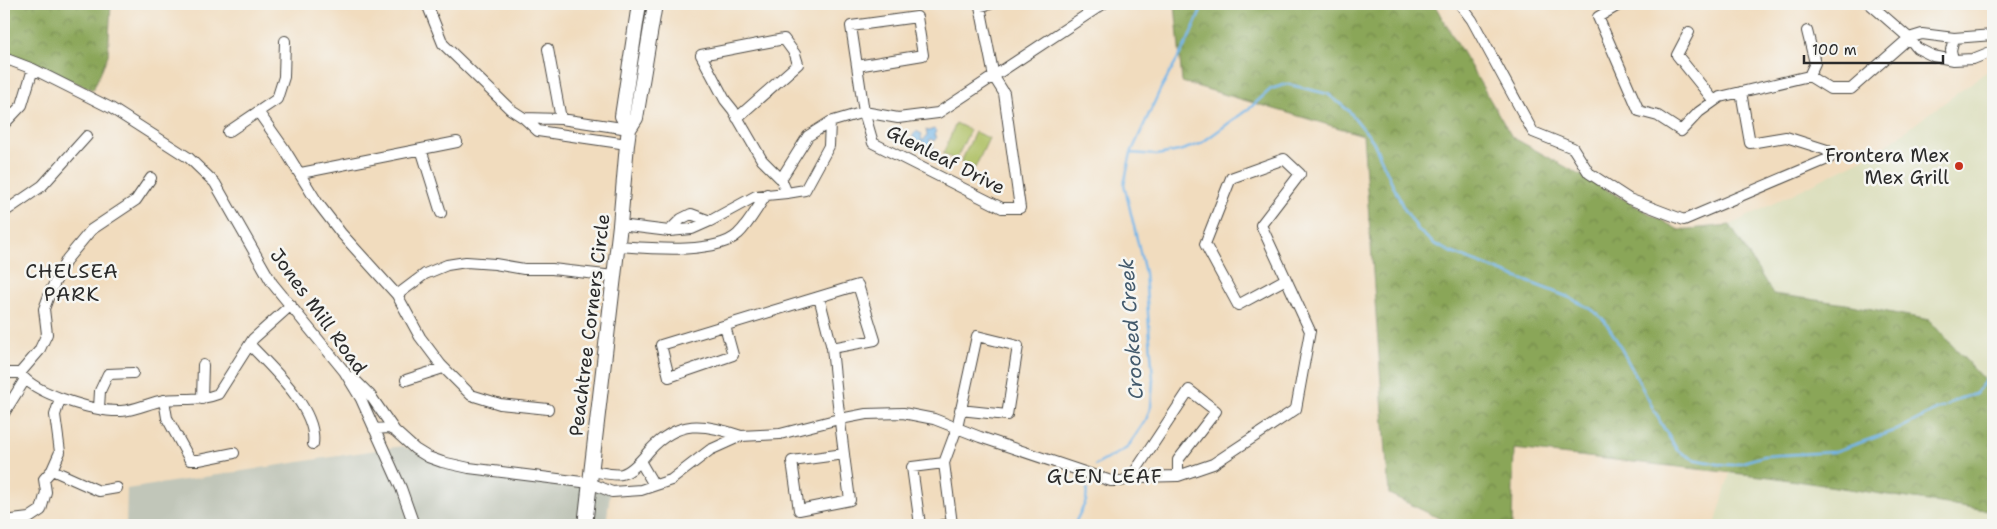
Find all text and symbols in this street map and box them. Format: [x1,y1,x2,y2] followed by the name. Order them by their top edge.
[1804,32,1943,64] scale bar
[1812,40,1857,60] text: 100 m
[882,119,1009,200] street label: Glenleaf Drive
[1825,143,1949,190] place label: Frontera Mex Mex Grill
[1953,160,1965,172] marker: Frontera Mex Mex Grill
[563,212,616,438] street label: Peachtree Corners Circle
[264,243,373,379] street label: Jones Mill Road
[1113,257,1149,400] water label: Crooked Creek
[25,258,119,307] district label: CHELSEA PARK
[1047,463,1163,489] district label: GLEN LEAF

